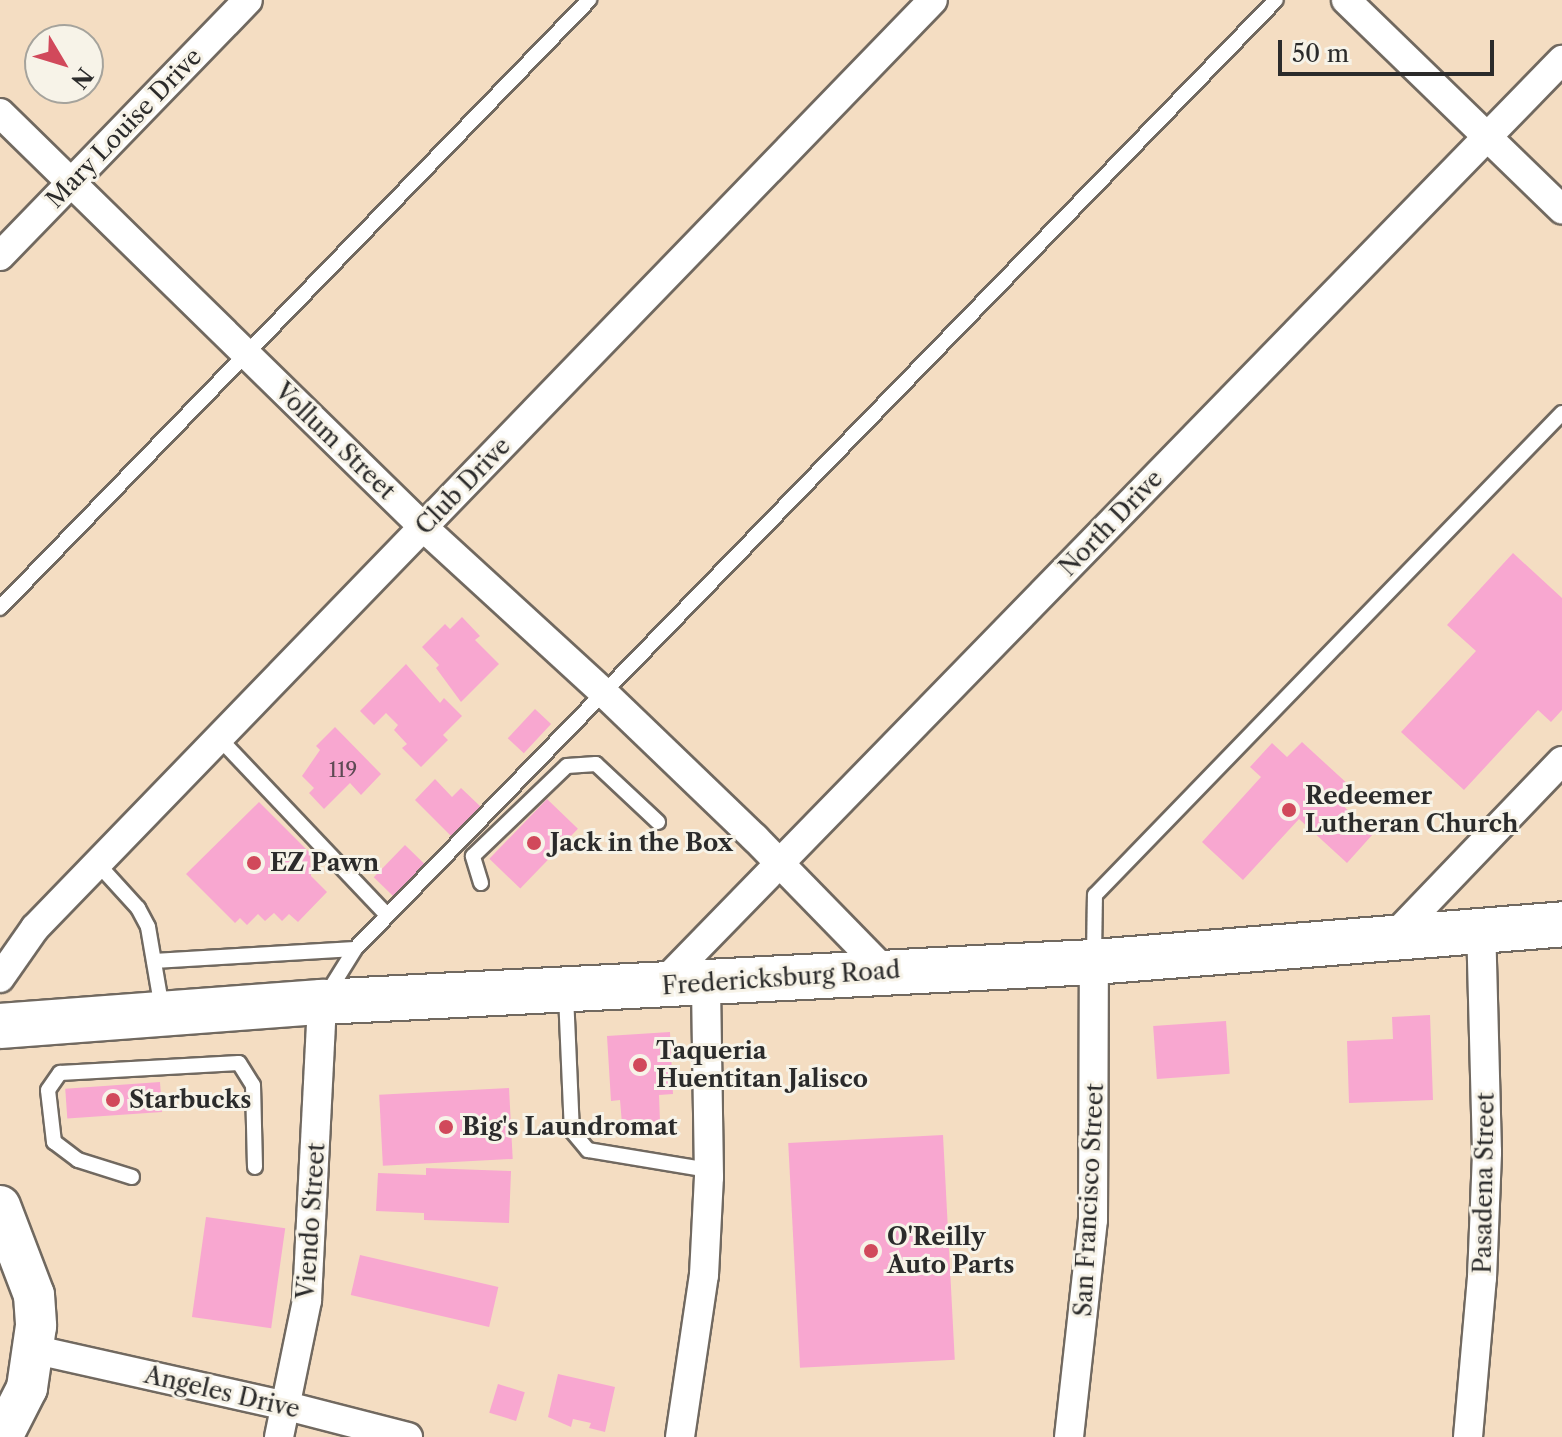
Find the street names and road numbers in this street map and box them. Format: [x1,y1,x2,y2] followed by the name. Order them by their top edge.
[40,42,208,214] street label: Mary Louise Drive
[269,377,401,505] street label: Vollum Street
[410,432,516,540] street label: Club Drive
[1053,464,1169,582] street label: North Drive
[661,955,901,1001] street label: Fredericksburg Road
[1069,1083,1109,1317] street label: San Francisco Street
[1468,1092,1500,1274] street label: Pasadena Street
[291,1142,331,1300] street label: Viendo Street
[142,1360,302,1424] street label: Angeles Drive

